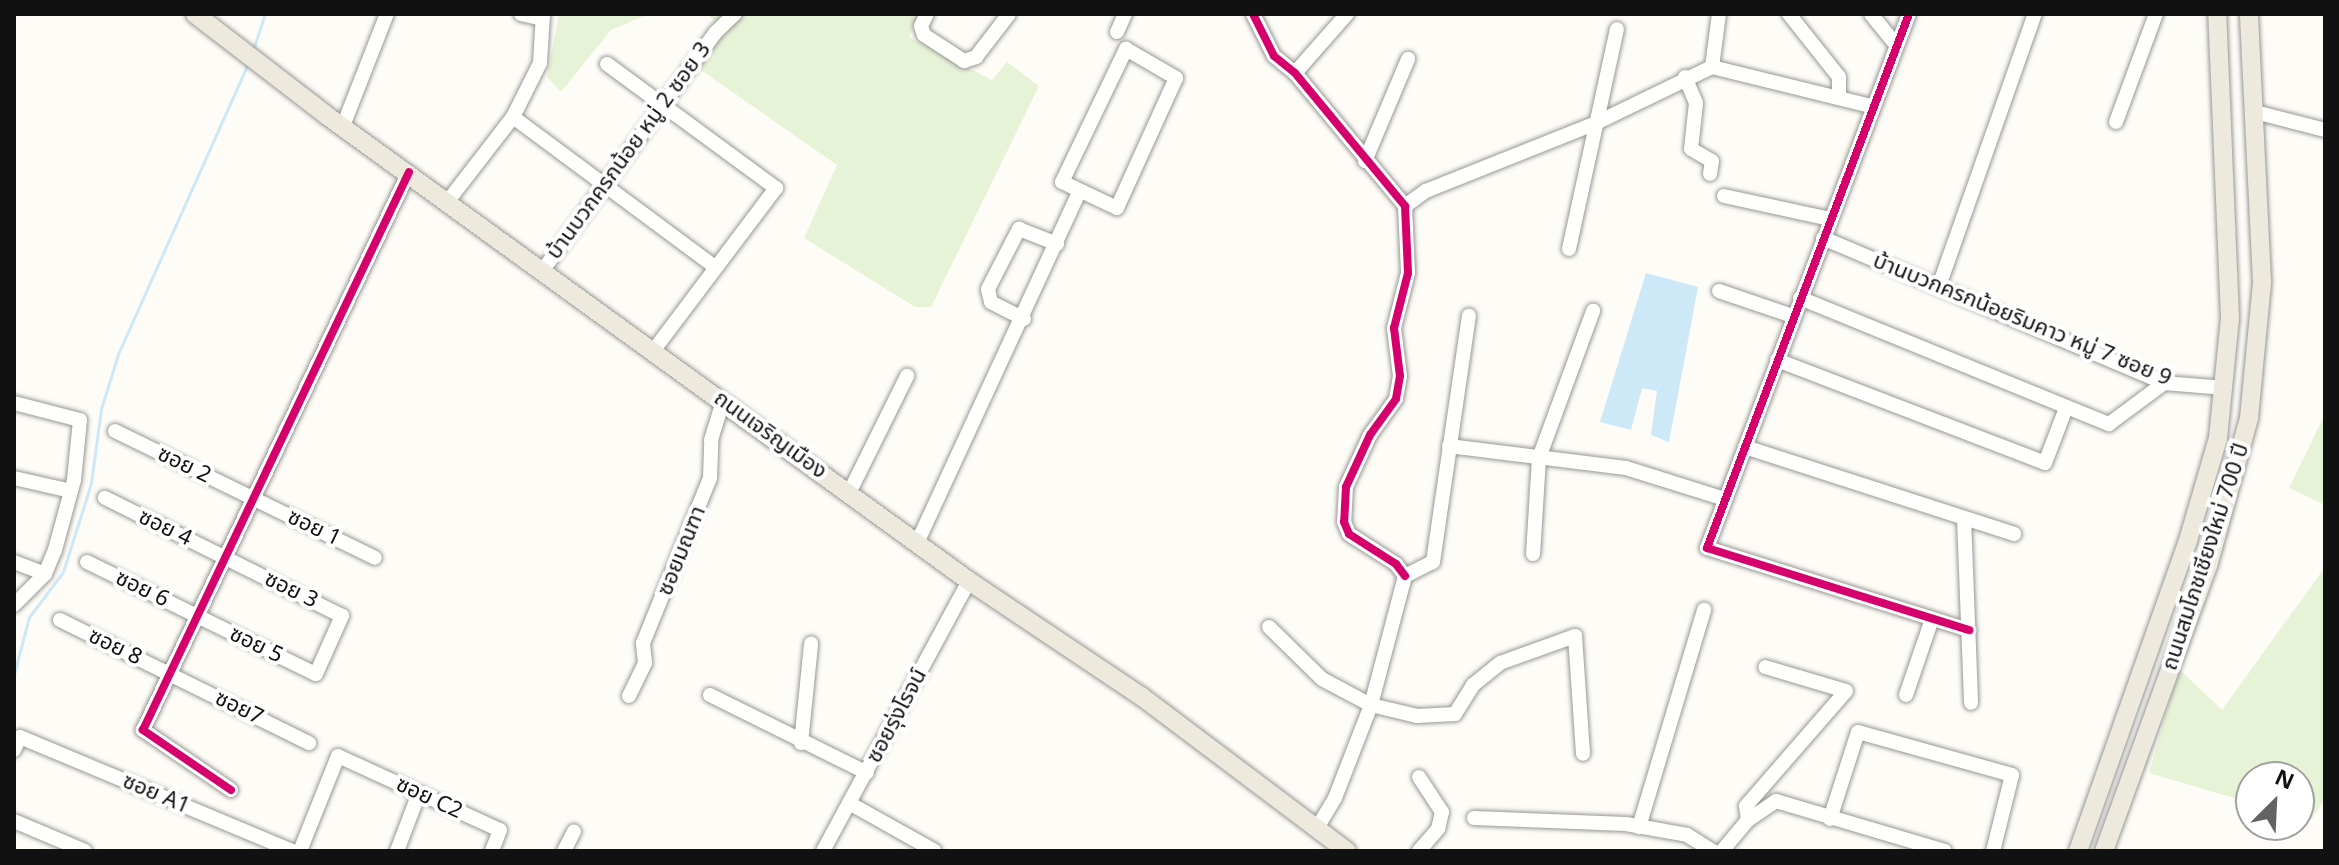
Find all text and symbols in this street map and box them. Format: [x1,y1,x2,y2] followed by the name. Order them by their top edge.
[541,37,717,265] street label: บ้านบวกครกน้อย หมู่ 2 ซอย 3
[1869,248,2175,392] street label: บ้านบวกครกน้อยริมคาว หมู่ 7 ซอย 9
[708,385,832,485] street label: ถนนเจริญเมือง
[2157,440,2255,674] street label: ถนนสมโภชเชียงใหม่ 700 ปี
[153,441,215,489] street label: ซอย 2
[652,502,712,600] street label: ซอยมณฑา
[134,504,196,552] street label: ซอย 4
[283,504,345,552] street label: ซอย 1
[111,565,173,613] street label: ซอย 6
[260,566,322,614] street label: ซอย 3
[225,621,287,669] street label: ซอย 5
[84,623,146,671] street label: ซอย 8
[861,664,933,768] street label: ซอยรุ่งโรจน์
[211,685,267,731] street label: ซอย7
[2235,761,2315,841] north arrow
[2269,762,2299,799] text: N
[118,768,194,820] street label: ซอย A1
[392,771,466,825] street label: ซอย C2

